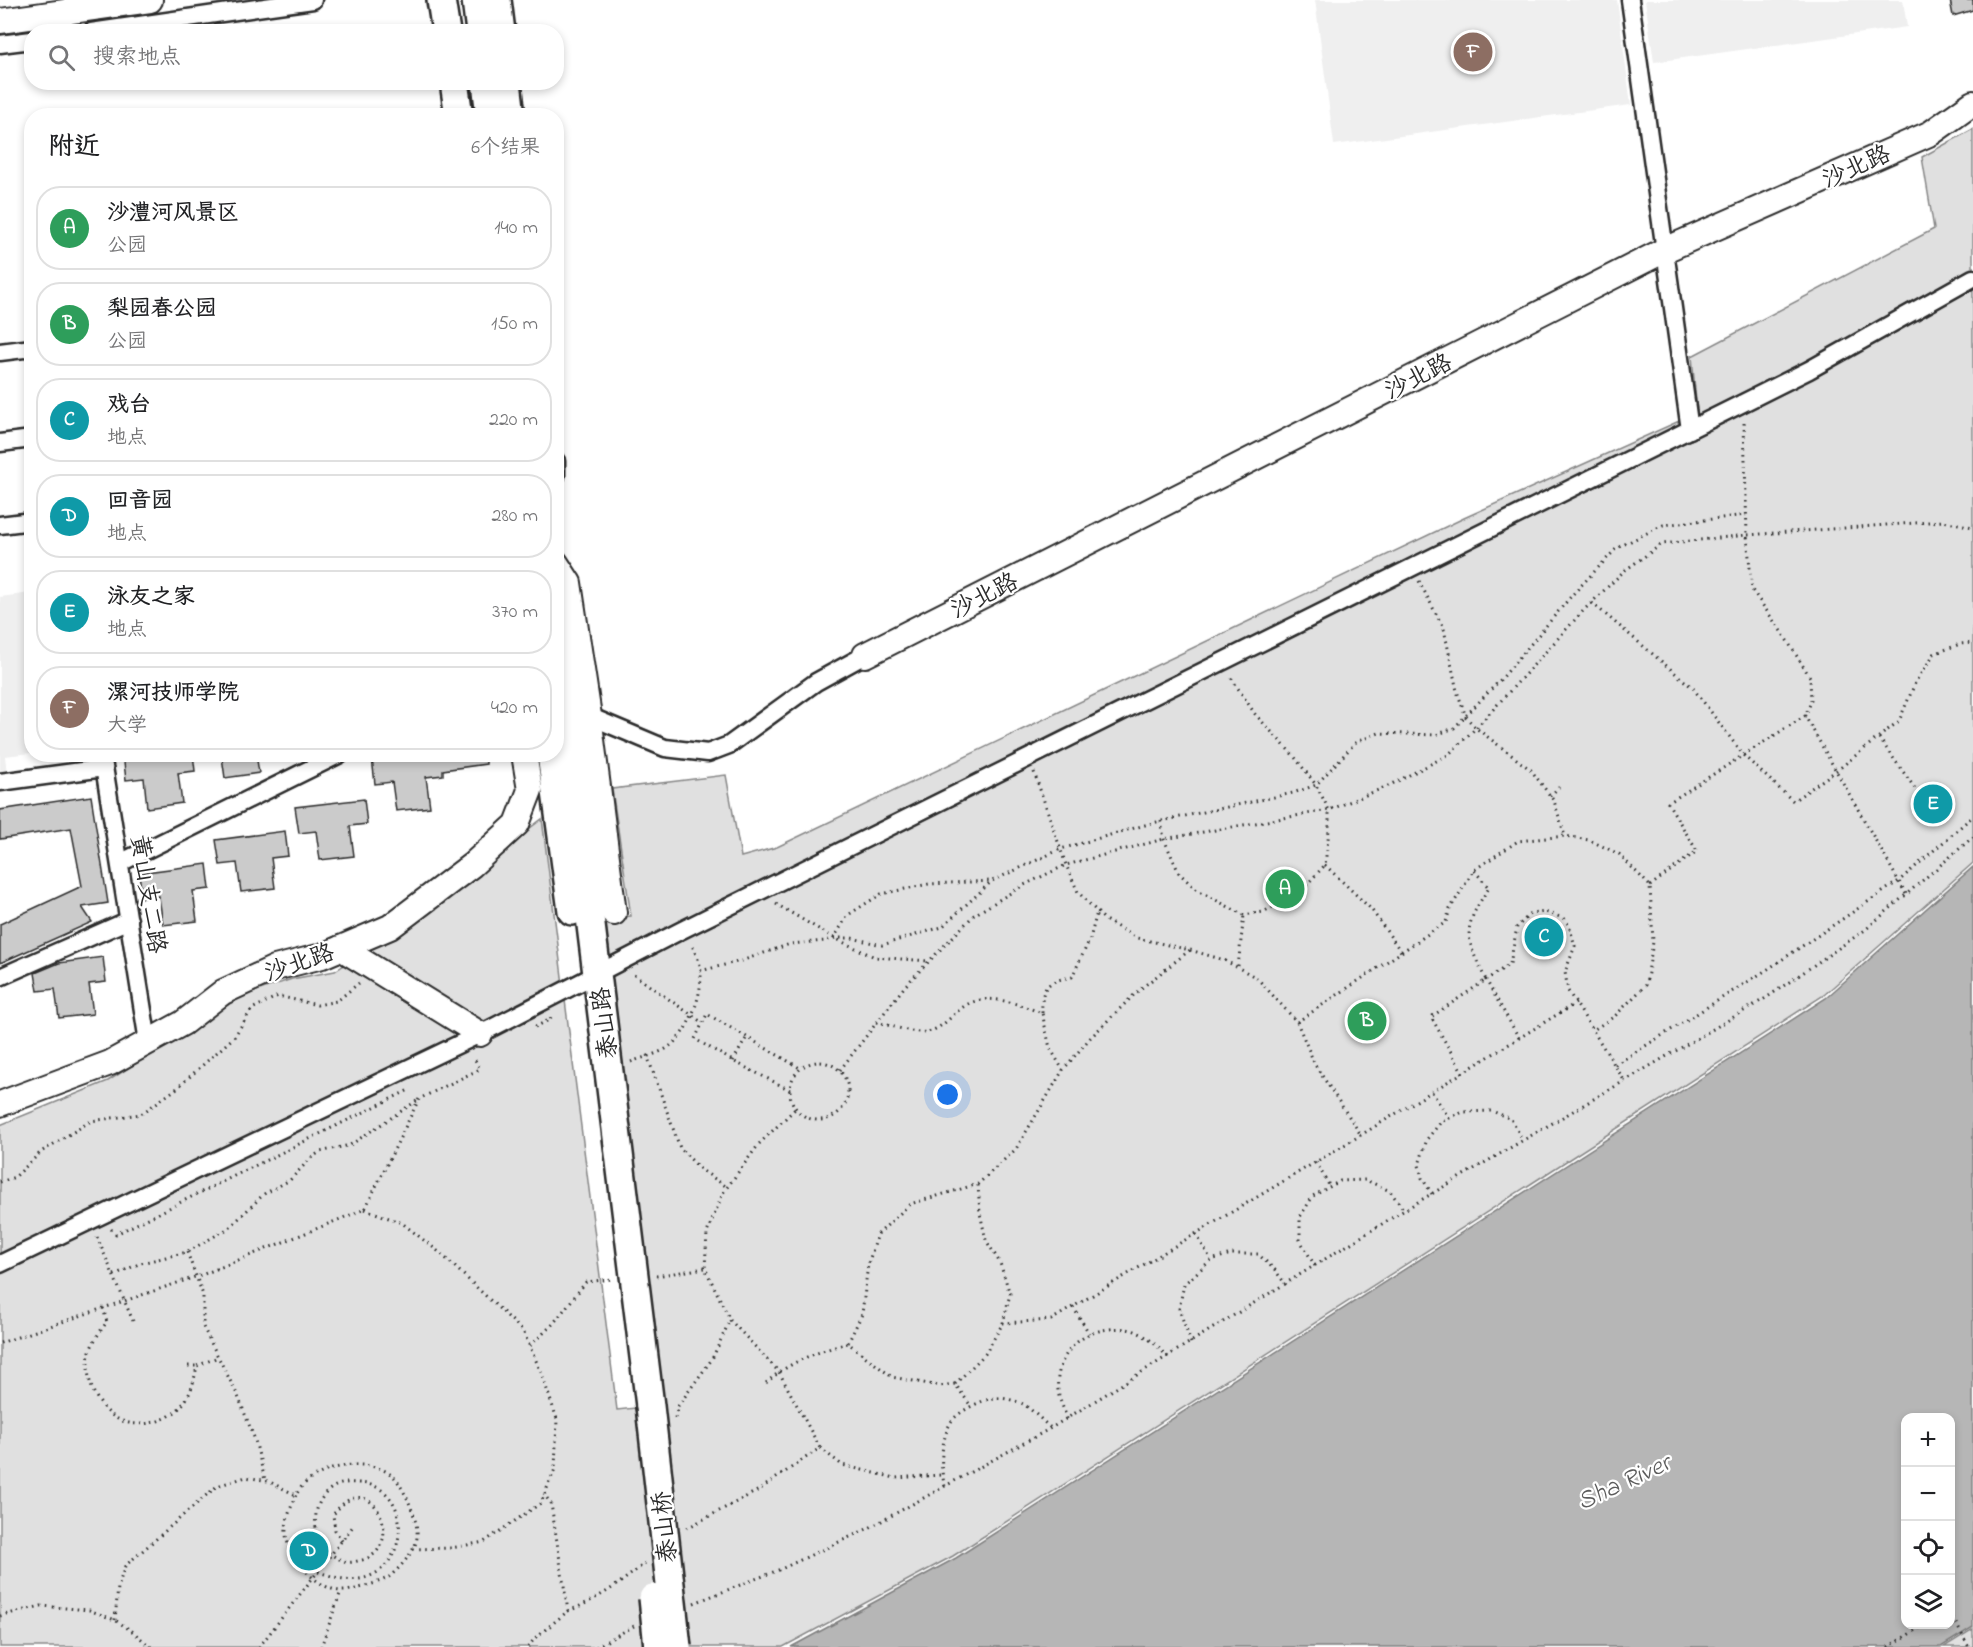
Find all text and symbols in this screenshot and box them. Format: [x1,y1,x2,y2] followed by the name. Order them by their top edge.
[24,24,564,90] search box
[1454,29,1492,74] pin: F
[45,41,78,74] icon: search
[93,42,181,74] text: 搜索地点
[48,129,100,167] text: 附近
[471,134,540,163] text: 6个结果
[1817,138,1897,199] street label: 沙北路
[107,198,239,230] text: 沙澧河风景区
[63,214,76,243] text: A
[494,214,538,243] text: 140 m
[107,232,147,261] text: 公园
[107,294,217,326] text: 梨园春公园
[63,310,76,339] text: B
[491,310,538,339] text: 150 m
[107,328,147,357] text: 公园
[1379,346,1459,410] street label: 沙北路
[107,390,151,422] text: 戏台
[64,406,75,435] text: C
[489,406,538,435] text: 220 m
[107,424,147,453] text: 地点
[107,486,173,518] text: 回音园
[62,502,77,531] text: D
[491,502,538,531] text: 280 m
[107,520,147,549] text: 地点
[945,565,1025,629] street label: 沙北路
[107,582,195,614] text: 泳友之家
[63,598,76,627] text: E
[492,598,538,627] text: 370 m
[107,616,147,645] text: 地点
[107,678,239,710] text: 漯河技师学院
[63,694,76,723] text: F
[491,694,538,723] text: 420 m
[107,712,147,741] text: 大学
[1914,782,1952,826] pin: E
[120,832,173,956] street label: 黄山支二路
[1266,866,1304,912] pin: A
[1524,914,1564,960] pin: C
[260,936,340,993] street label: 沙北路
[585,985,628,1061] street label: 泰山路
[1348,998,1386,1044] pin: B
[933,1080,962,1109] your location
[1901,1413,1955,1629] map controls
[1901,1413,1955,1467] button: +
[1571,1444,1680,1522] water label: Sha River
[1901,1467,1955,1521] button: −
[645,1489,688,1564] street label: 泰山桥
[1901,1521,1955,1575] button: locate
[290,1528,328,1574] pin: D
[1901,1575,1955,1629] button: layers

